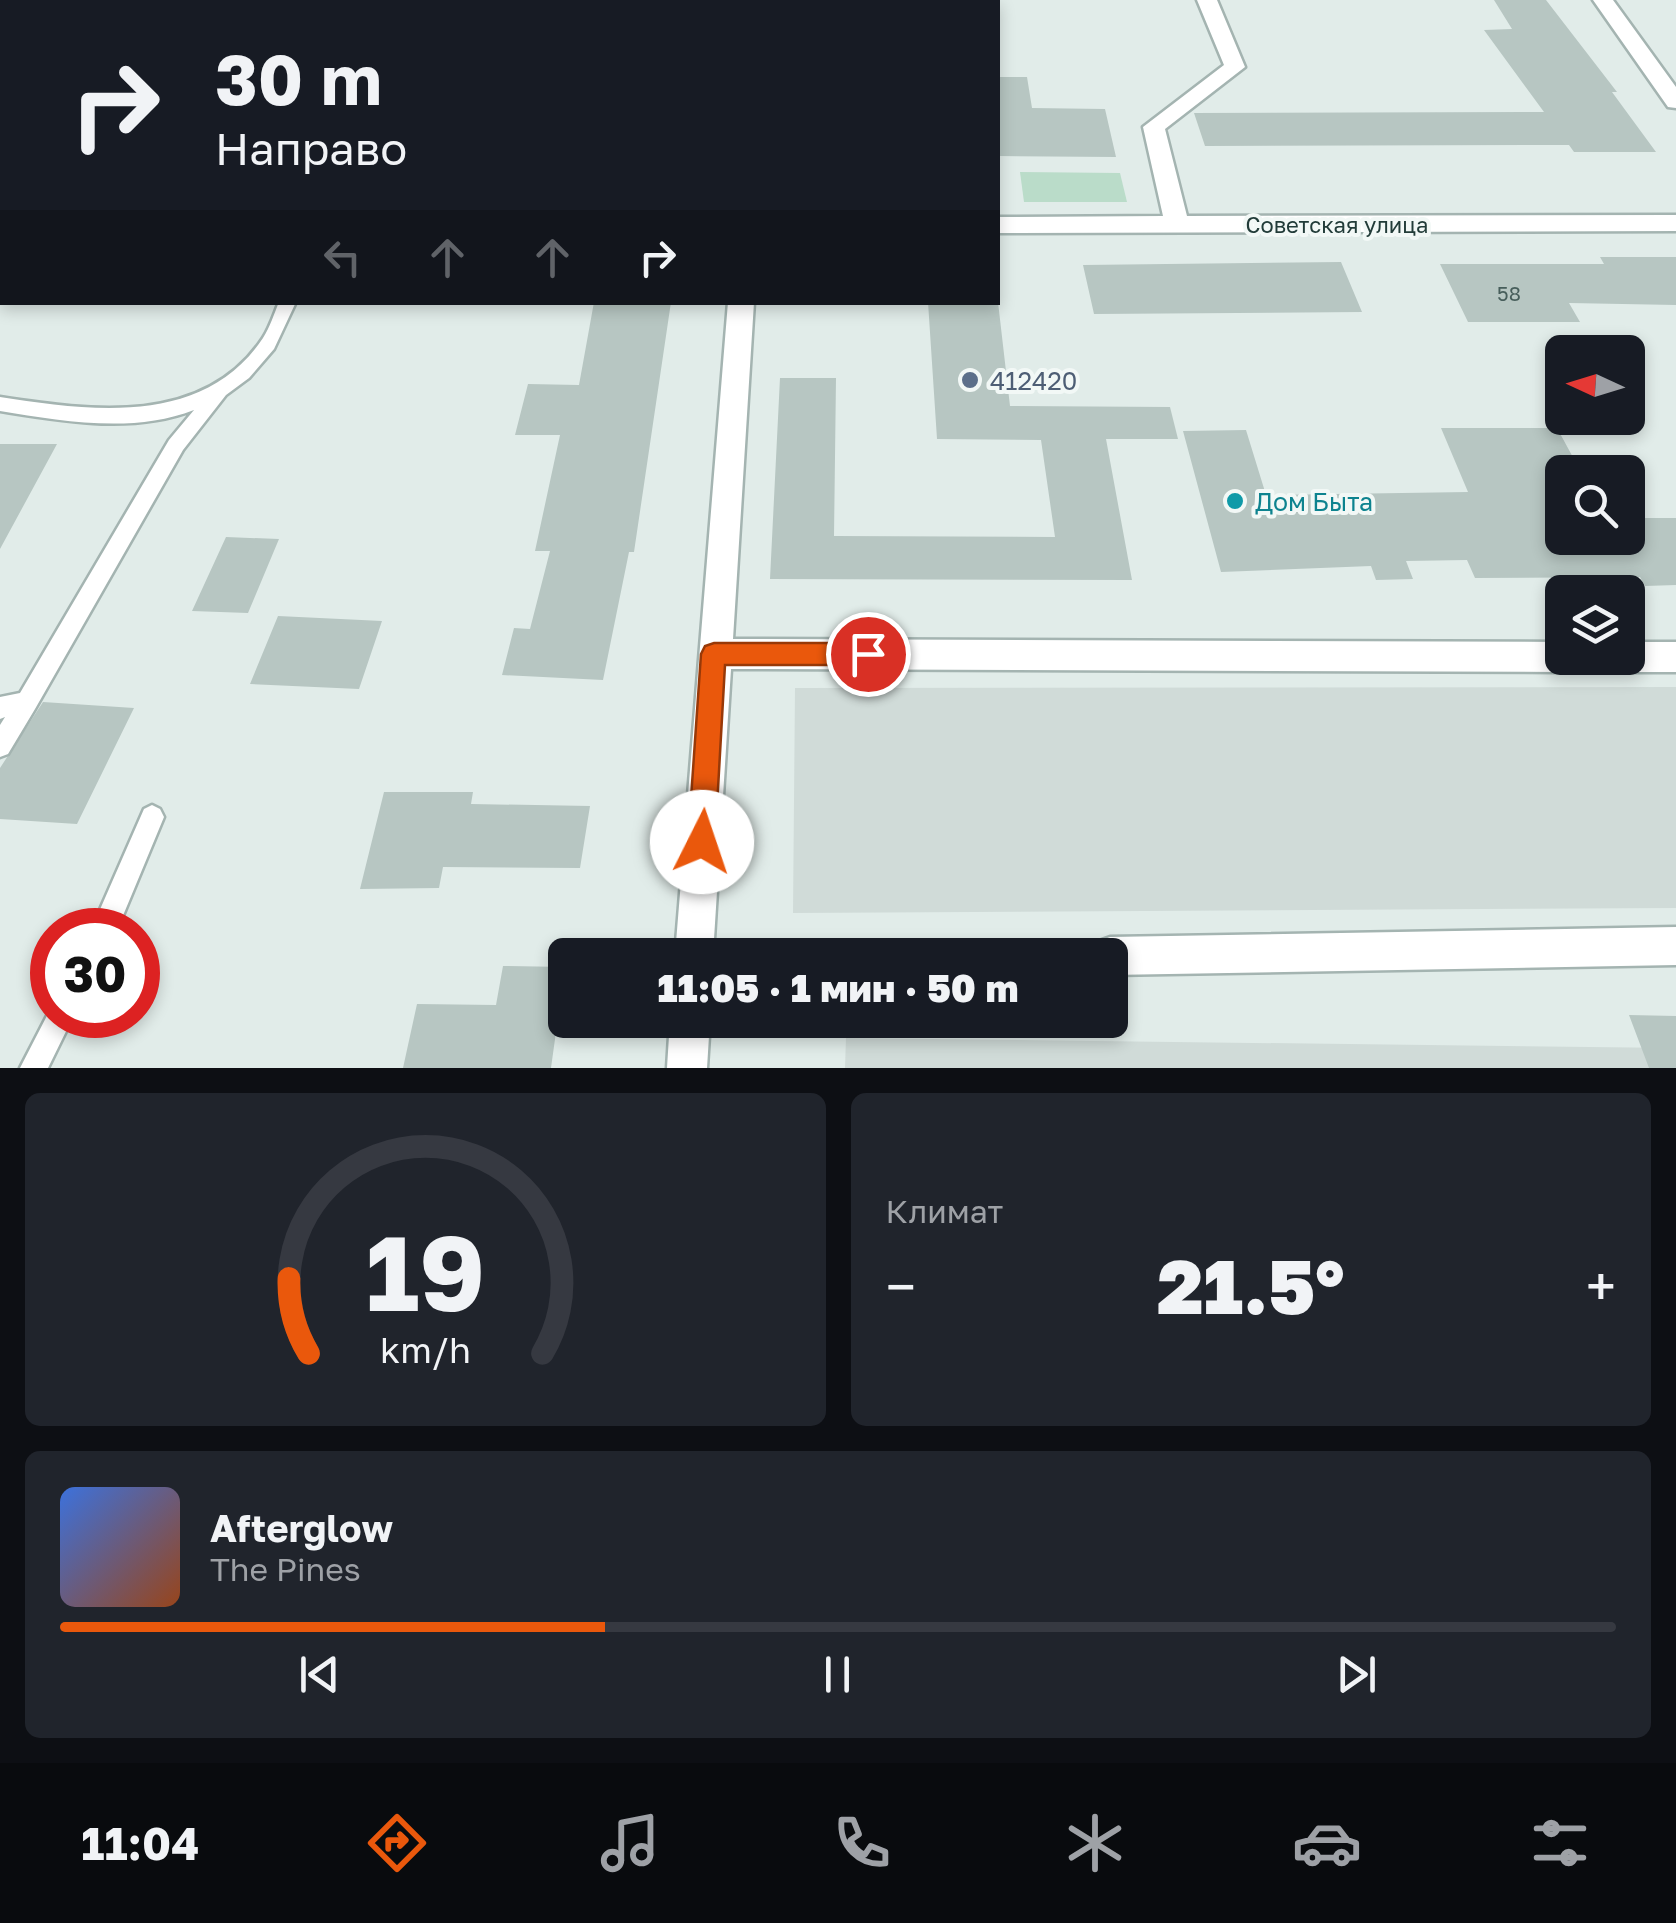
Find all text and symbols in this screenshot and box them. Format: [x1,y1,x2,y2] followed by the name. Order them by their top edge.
[215,36,382,120] text: 30 m
[50,40,180,170] icon: right
[215,121,407,175] text: Направо
[1245,211,1429,238] street label: Советская улица
[315,230,370,285] icon: left
[420,230,475,285] icon: ahead
[525,230,580,285] icon: ahead
[630,230,685,285] icon: right
[1497,281,1521,305] house number: 58
[1545,335,1645,435] north arrow
[1545,335,1645,675] map controls
[990,365,1077,396] place label: 412420
[959,369,981,391] marker: 412420
[1545,455,1645,555] button: search
[1255,486,1373,517] place label: Дом Быта
[1224,490,1246,512] marker: Дом Быта
[1545,575,1645,675] button: layers
[826,612,911,697] pin
[841,627,896,682] icon: arrive
[650,790,754,894] position arrow
[30,908,160,1038] speed limit sign: 30
[658,965,1018,1010] text: 11:05 · 1 мин · 50 m
[886,1192,1003,1230] text: Климат
[365,1209,485,1334] text: 19
[1157,1240,1344,1331] text: 21.5°
[886,1253,916,1319] text: −
[1586,1253,1616,1319] text: +
[380,1328,471,1371] text: km/h
[210,1505,393,1550] text: Afterglow
[210,1550,361,1588] text: The Pines
[292,1647,347,1702] icon: previous
[810,1647,865,1702] icon: pause
[1329,1647,1384,1702] icon: next
[362,1808,432,1878] icon: directions
[595,1808,665,1878] icon: music
[827,1808,897,1878] icon: phone
[1060,1808,1130,1878] icon: climate
[1292,1808,1362,1878] icon: car
[1525,1808,1595,1878] icon: filters
[81,1816,199,1870] text: 11:04

